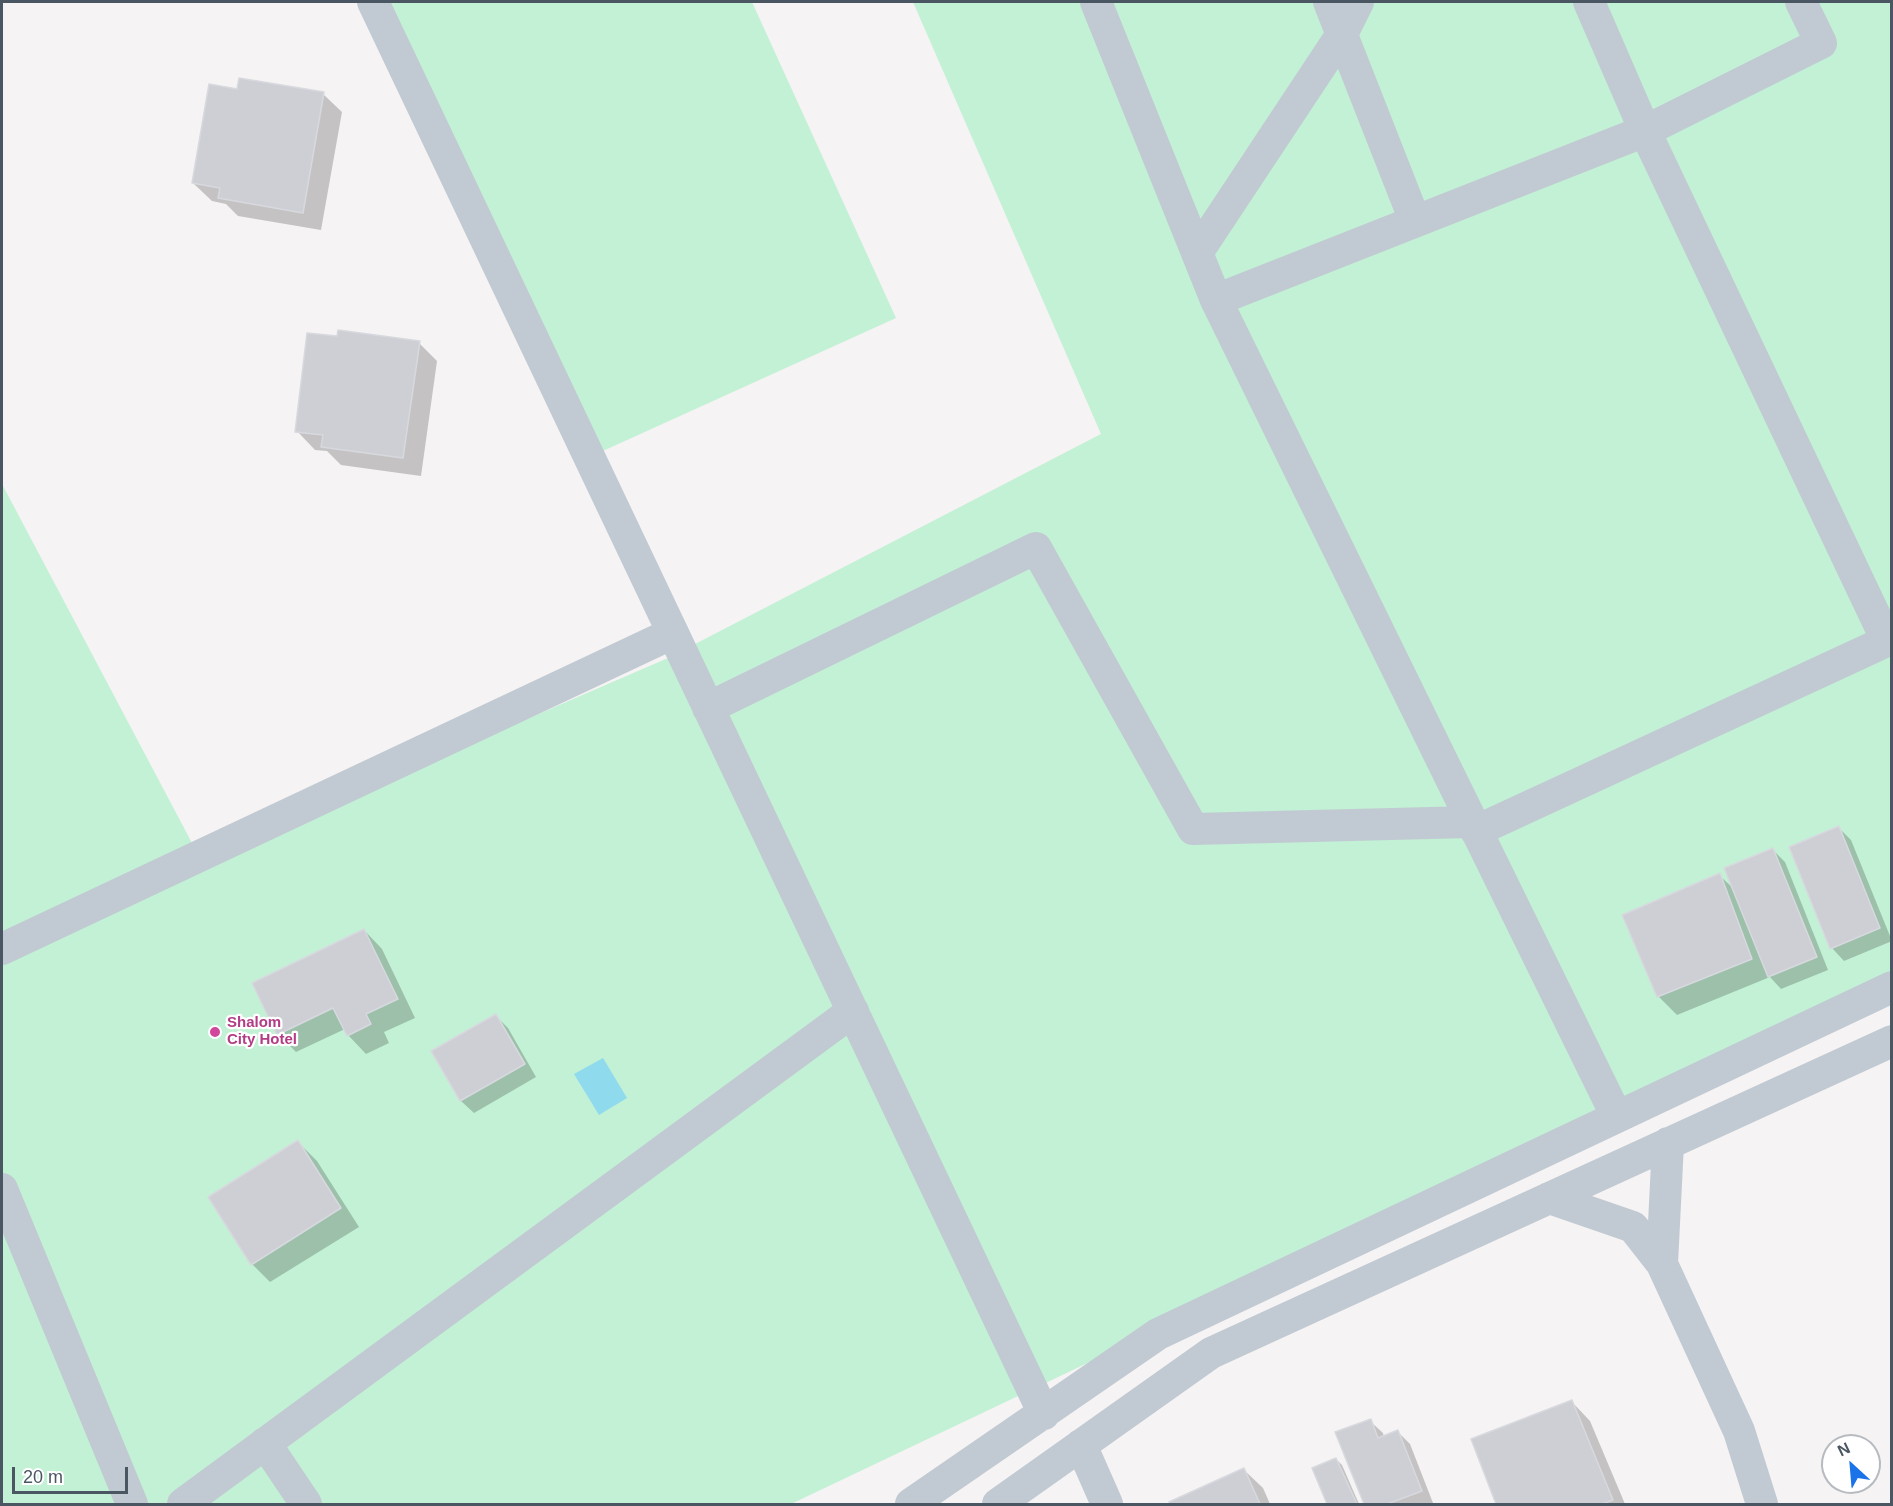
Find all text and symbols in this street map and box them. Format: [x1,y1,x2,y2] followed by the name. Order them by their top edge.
[227,1014,297,1049] place label: Shalom City Hotel
[208,1025,222,1039] marker: Shalom City Hotel
[1821,1434,1881,1494] north arrow
[1835,1439,1853,1459] text: N
[15,1455,130,1493] scale bar
[23,1467,63,1487] text: 20 m

